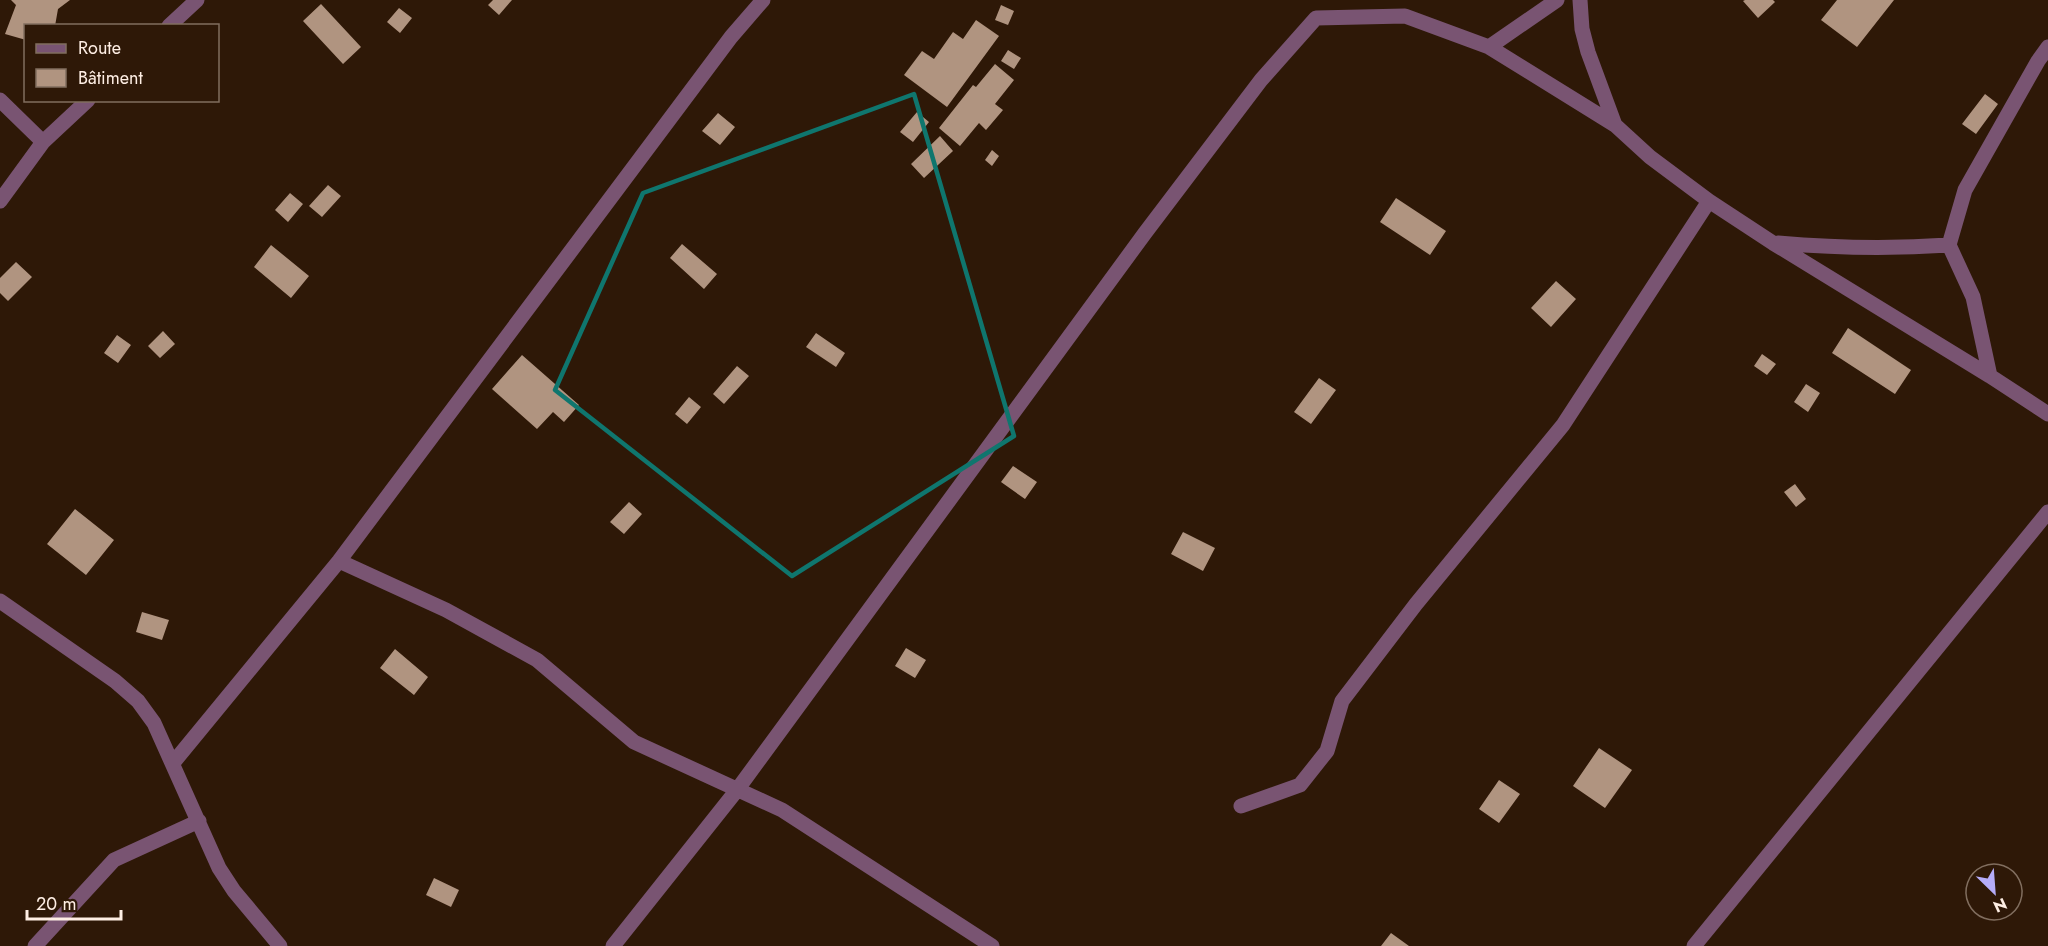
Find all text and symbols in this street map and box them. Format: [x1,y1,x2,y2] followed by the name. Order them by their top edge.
[24,24,219,102] legend
[78,35,121,61] text: Route
[78,65,144,91] text: Bâtiment
[1964,862,2024,922] north arrow
[27,883,122,921] scale bar
[36,891,76,917] text: 20 m
[1990,892,2011,918] text: N

